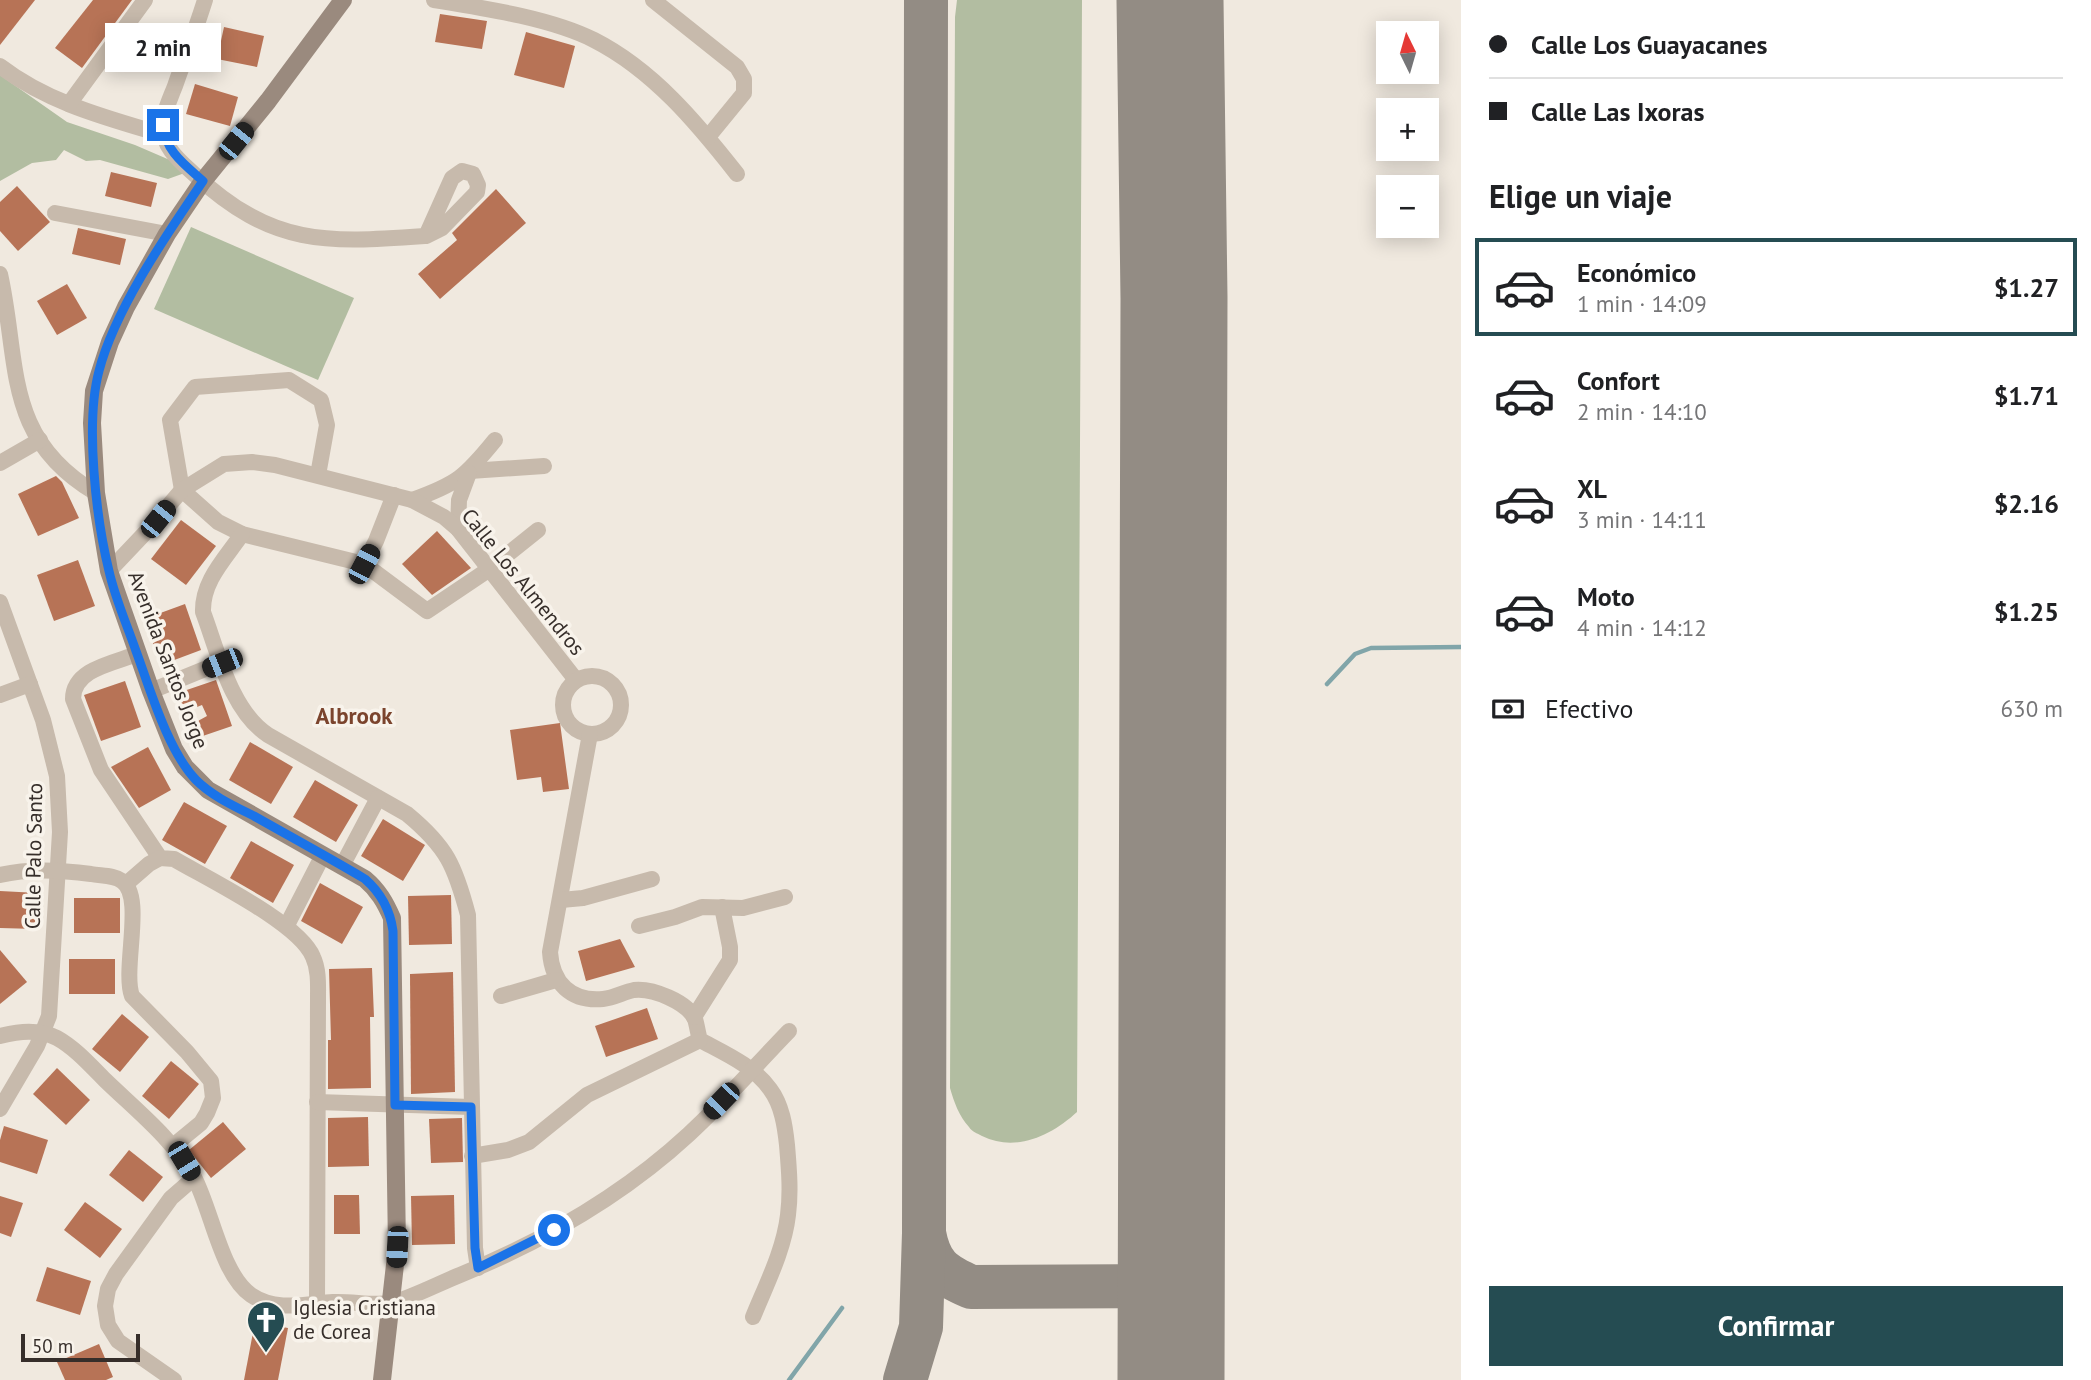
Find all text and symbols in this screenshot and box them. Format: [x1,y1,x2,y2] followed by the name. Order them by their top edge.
[1376,21,1438,84] north arrow
[1376,21,1439,238] map controls
[105,24,221,72] callout: 2 min
[1531,28,1767,61] text: Calle Los Guayacanes
[135,33,191,62] text: 2 min
[1531,95,1704,128] text: Calle Las Ixoras
[1376,98,1439,161] button: +
[147,109,179,141] route end
[215,118,258,164] car
[1376,175,1439,238] button: −
[1489,175,1672,217] text: Elige un viaje
[1493,256,1556,319] icon: car
[1577,256,1696,289] text: Económico
[1994,271,2059,304] text: $1.27
[1577,289,1707,318] text: 1 min · 14:09
[1493,364,1556,427] icon: car
[1577,364,1660,397] text: Confort
[1994,379,2059,412] text: $1.71
[1577,397,1707,426] text: 2 min · 14:10
[1493,472,1556,535] icon: car
[1577,472,1607,505] text: XL
[1994,487,2059,520] text: $2.16
[137,496,180,542] car
[456,503,591,661] street label: Calle Los Almendros
[1577,505,1707,534] text: 3 min · 14:11
[345,541,384,587] car
[122,567,215,753] street label: Avenida Santos Jorge
[1493,580,1556,643] icon: car
[1577,580,1635,613] text: Moto
[1994,595,2059,628] text: $1.25
[1577,613,1707,642] text: 4 min · 14:12
[199,645,246,681] car
[1489,690,1527,728] icon: cash
[1545,692,1634,725] text: Efectivo
[2001,694,2063,723] text: 630 m
[315,701,393,730] district label: Albrook
[19,783,48,929] street label: Calle Palo Santo
[699,1079,744,1123] car
[165,1138,204,1184] car
[538,1214,570,1246] route start
[386,1225,409,1269] car
[1489,1286,2063,1366] button: Confirmar
[293,1294,436,1345] place label: Iglesia Cristiana de Corea
[245,1299,287,1354] church icon: Iglesia Cristiana de Corea
[21,1331,140,1363] scale bar
[32,1334,73,1358] text: 50 m

